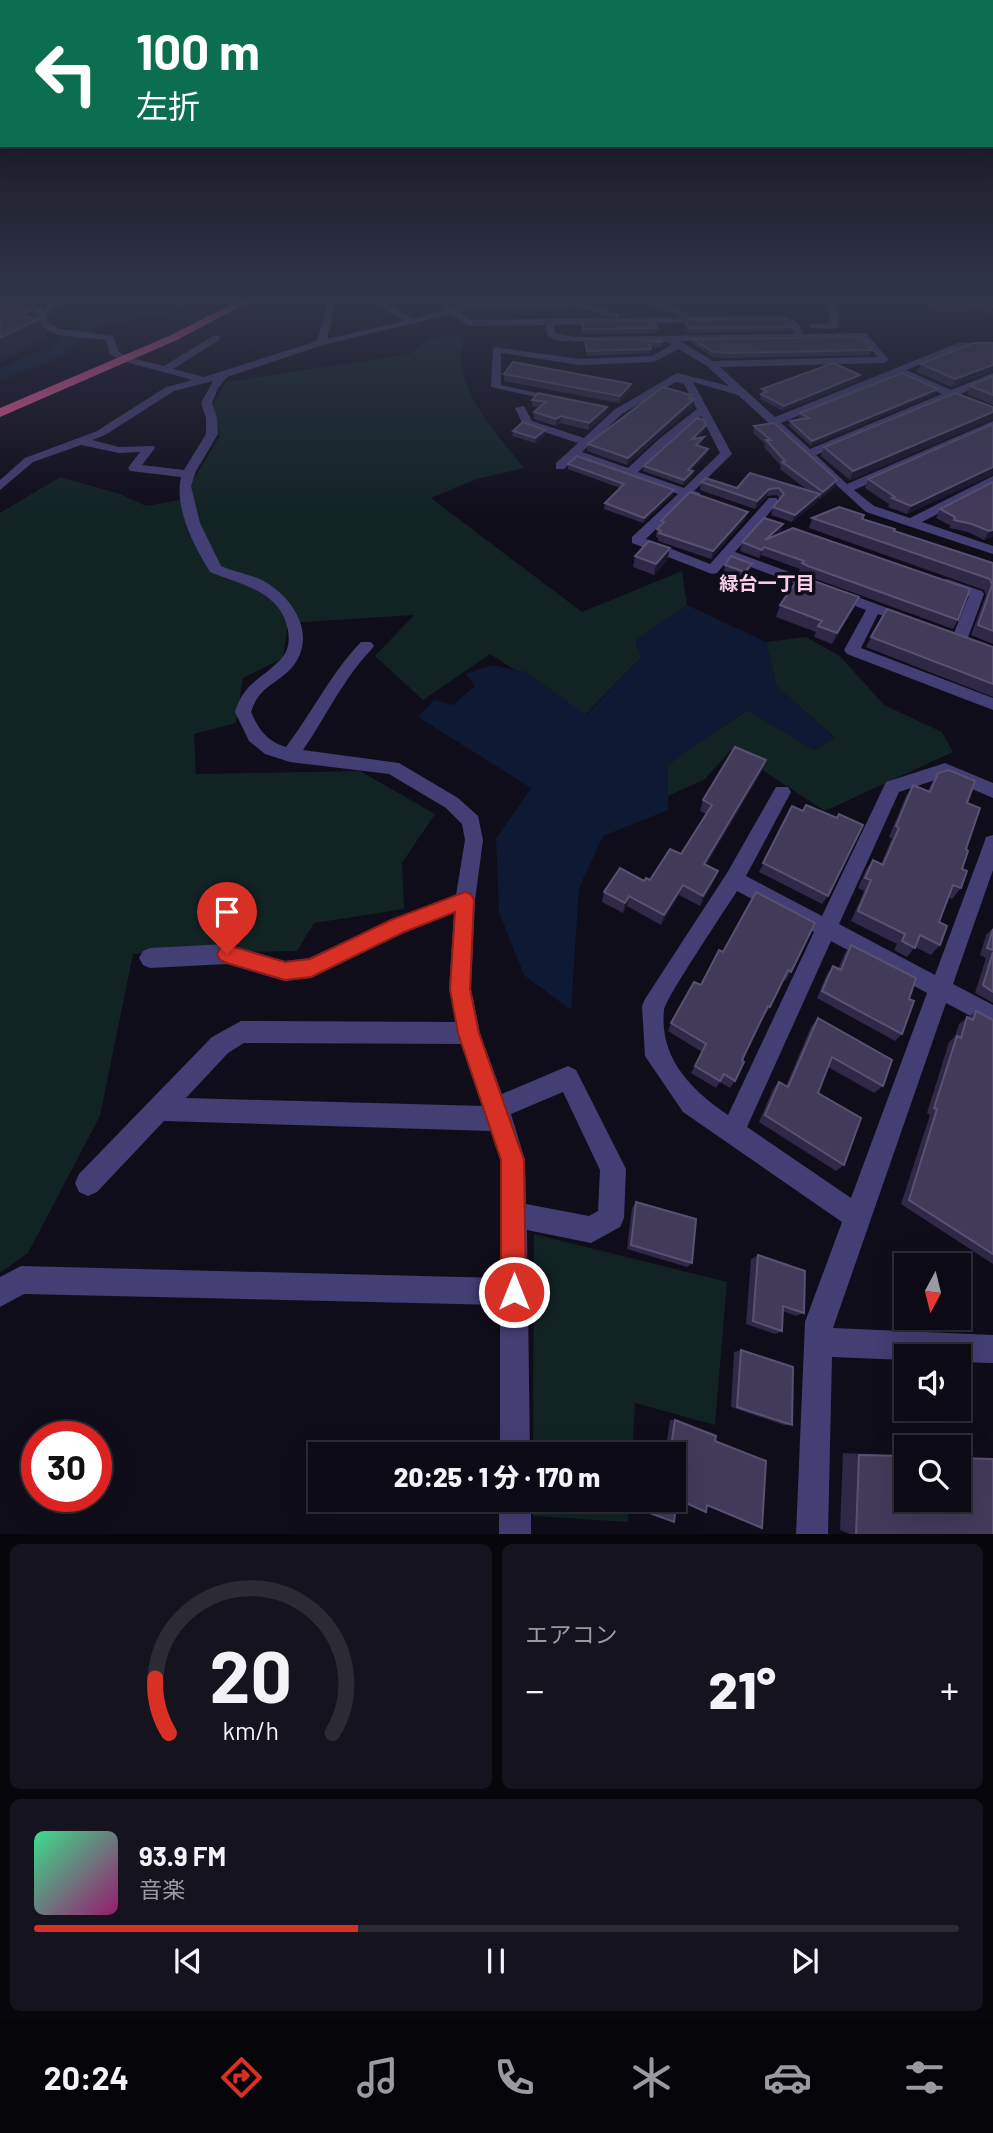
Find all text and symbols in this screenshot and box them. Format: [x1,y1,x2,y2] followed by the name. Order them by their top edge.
[136,21,260,80] text: 100 m
[21,28,112,119] icon: left
[136,86,200,124] text: 左折
[719,571,815,594] district label: 緑台一丁目
[197,882,257,954] pin
[208,893,246,931] icon: arrive
[894,1253,971,1330] north arrow
[894,1253,971,1512] map controls
[477,1255,551,1329] position arrow
[894,1344,971,1421] button: sound
[21,1421,112,1512] speed limit sign: 30
[894,1435,971,1512] button: search
[394,1461,600,1492] text: 20:25 · 1 分 · 170 m
[526,1620,618,1648] text: エアコン
[210,1630,292,1718] text: 20
[709,1657,776,1719] text: 21°
[526,1666,545,1712] text: −
[940,1666,959,1712] text: +
[222,1714,279,1744] text: km/h
[139,1840,226,1871] text: 93.9 FM
[139,1875,185,1903] text: 音楽
[169,1942,207,1980] icon: previous
[477,1942,515,1980] icon: pause
[786,1942,824,1980] icon: next
[217,2053,266,2102] icon: directions
[353,2053,402,2102] icon: music
[490,2053,539,2102] icon: phone
[627,2053,676,2102] icon: climate
[763,2053,812,2102] icon: car
[900,2053,949,2102] icon: filters
[44,2058,129,2096] text: 20:24

